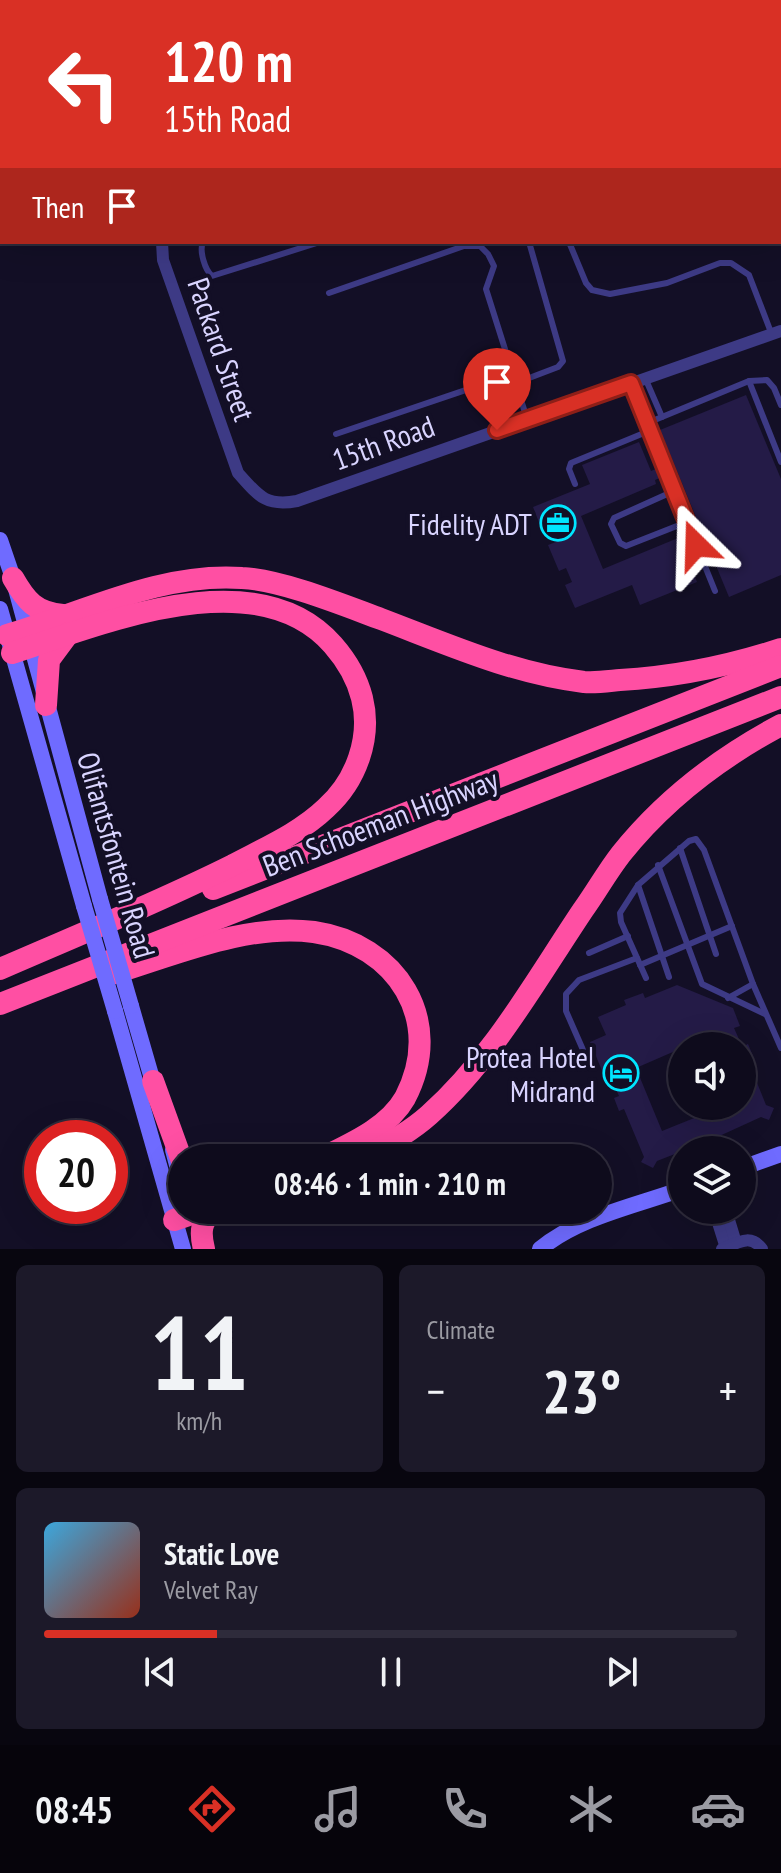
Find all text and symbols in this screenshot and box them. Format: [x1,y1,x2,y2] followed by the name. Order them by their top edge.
[164,25,293,97] text: 120 m
[32,32,136,136] icon: left
[164,95,291,142] text: 15th Road
[100,184,144,228] icon: arrive
[32,187,84,226] text: Then
[179,272,265,426] street label: Packard Street
[463,348,531,430] pin
[475,360,519,404] icon: arrive
[327,406,439,478] street label: 15th Road
[654,503,738,587] position arrow
[408,504,532,543] place label: Fidelity ADT
[539,504,577,542] office icon: Fidelity ADT
[69,748,165,962] street label: Olifantsfontein Road
[257,759,504,885] street label: Ben Schoeman Highway
[668,1032,756,1224] map controls
[668,1032,756,1120] button: sound
[466,1037,595,1110] place label: Protea Hotel Midrand
[602,1054,640,1092] hotel icon: Protea Hotel Midrand
[24,1120,128,1224] speed limit sign: 20
[668,1136,756,1224] button: layers
[274,1164,506,1203] text: 08:46 · 1 min · 210 m
[150,1284,249,1419] text: 11
[427,1313,495,1346] text: Climate
[542,1352,621,1430] text: 23°
[427,1362,445,1419] text: −
[719,1362,737,1419] text: +
[176,1404,222,1437] text: km/h
[164,1534,279,1573] text: Static Love
[164,1573,258,1606] text: Velvet Ray
[138,1650,182,1694] icon: previous
[369,1650,413,1694] icon: pause
[600,1650,644,1694] icon: next
[184,1781,240,1837] icon: directions
[310,1781,366,1837] icon: music
[437,1781,493,1837] icon: phone
[563,1781,619,1837] icon: climate
[690,1781,746,1837] icon: car
[35,1786,113,1833] text: 08:45

